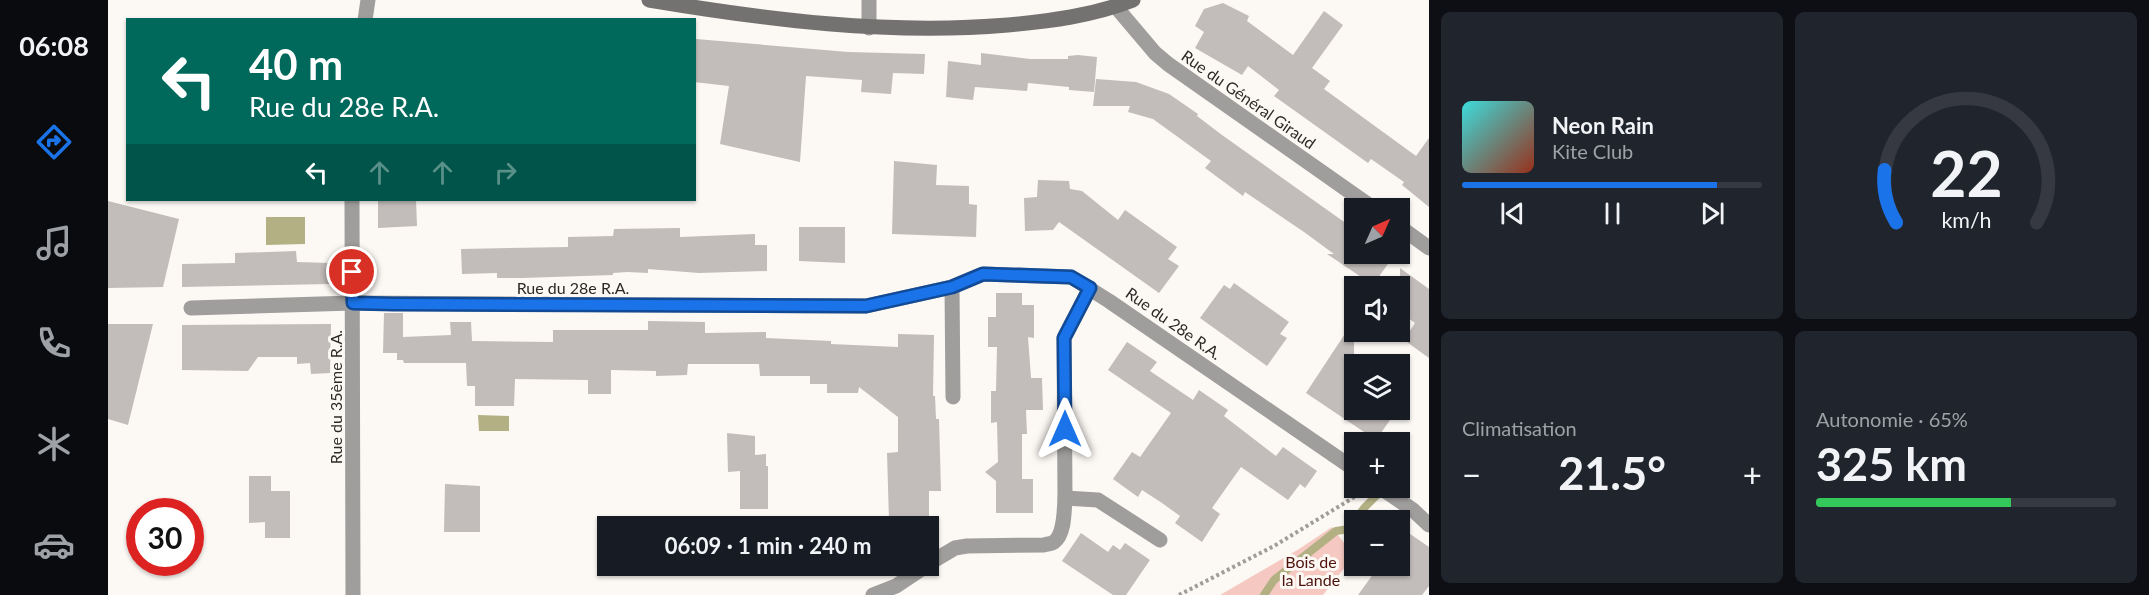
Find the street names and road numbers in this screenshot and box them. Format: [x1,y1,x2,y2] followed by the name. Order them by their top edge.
[1178,46,1320,152] street label: Rue du Général Giraud
[517,278,629,297] street label: Rue du 28e R.A.
[1122,283,1226,363] street label: Rue du 28e R.A.
[326,330,345,464] street label: Rue du 35ème R.A.

